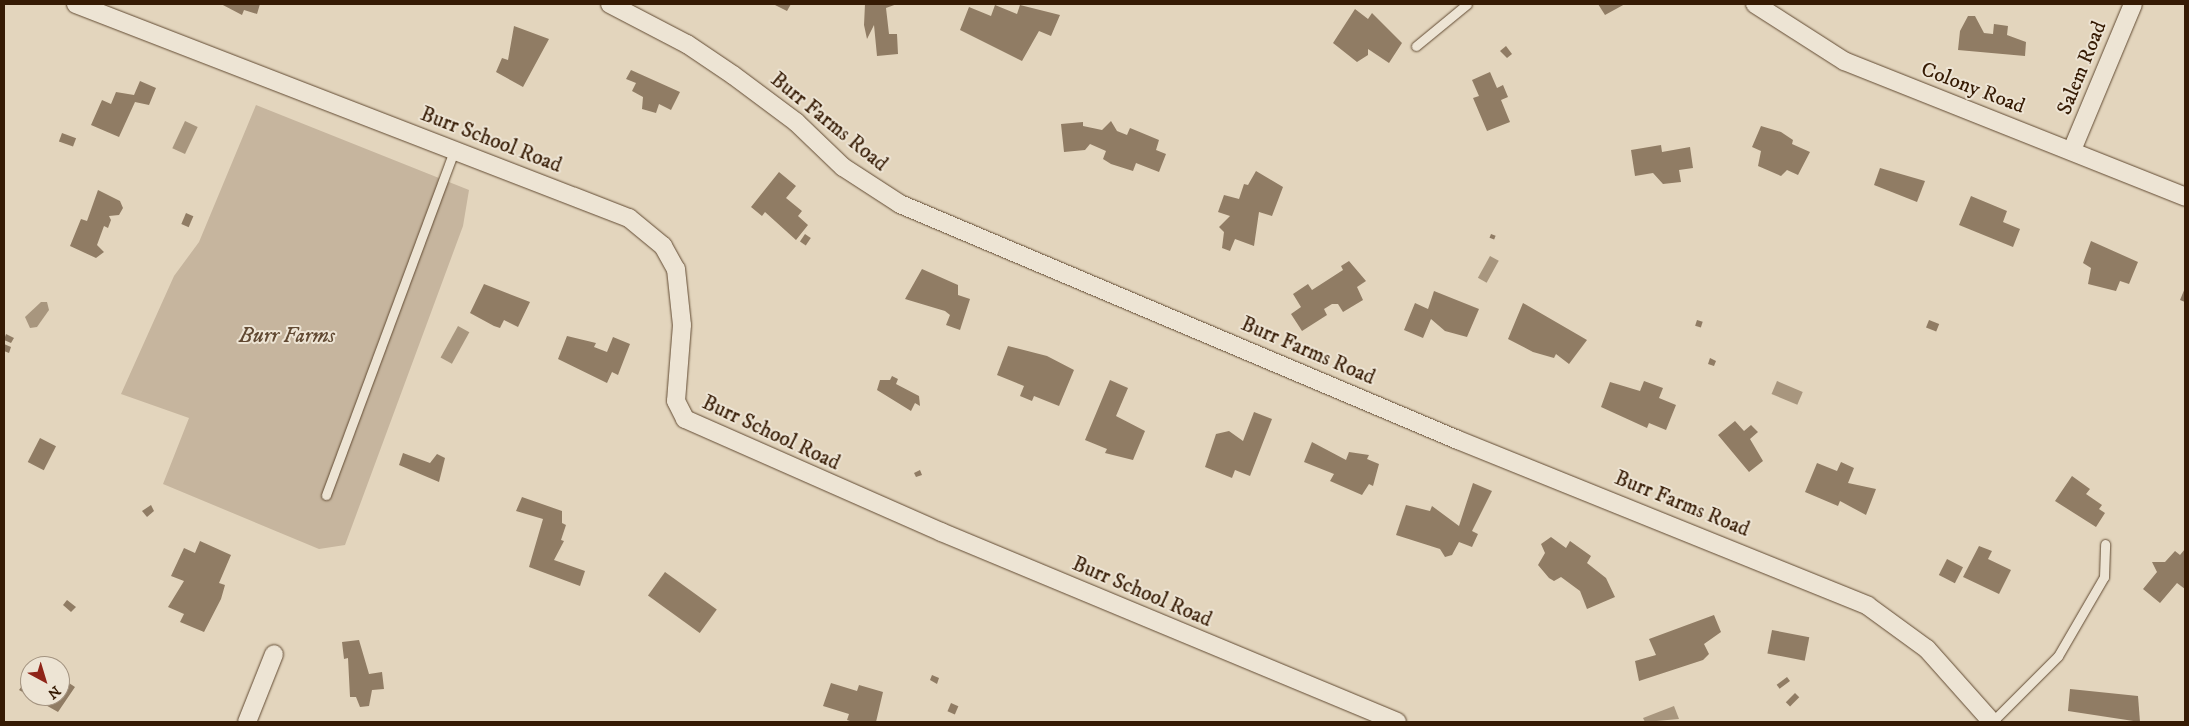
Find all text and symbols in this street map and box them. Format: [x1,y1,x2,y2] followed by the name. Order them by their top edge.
[2052,18,2112,118] street label: Salem Road
[1917,57,2029,119] street label: Colony Road
[765,67,893,177] street label: Burr Farms Road
[417,102,565,178] street label: Burr School Road
[1237,311,1379,391] street label: Burr Farms Road
[239,323,335,349] park label: Burr Farms
[698,390,844,476] street label: Burr School Road
[1611,465,1753,543] street label: Burr Farms Road
[1068,551,1216,633] street label: Burr School Road
[20,656,70,706] north arrow
[44,681,64,702] text: N

